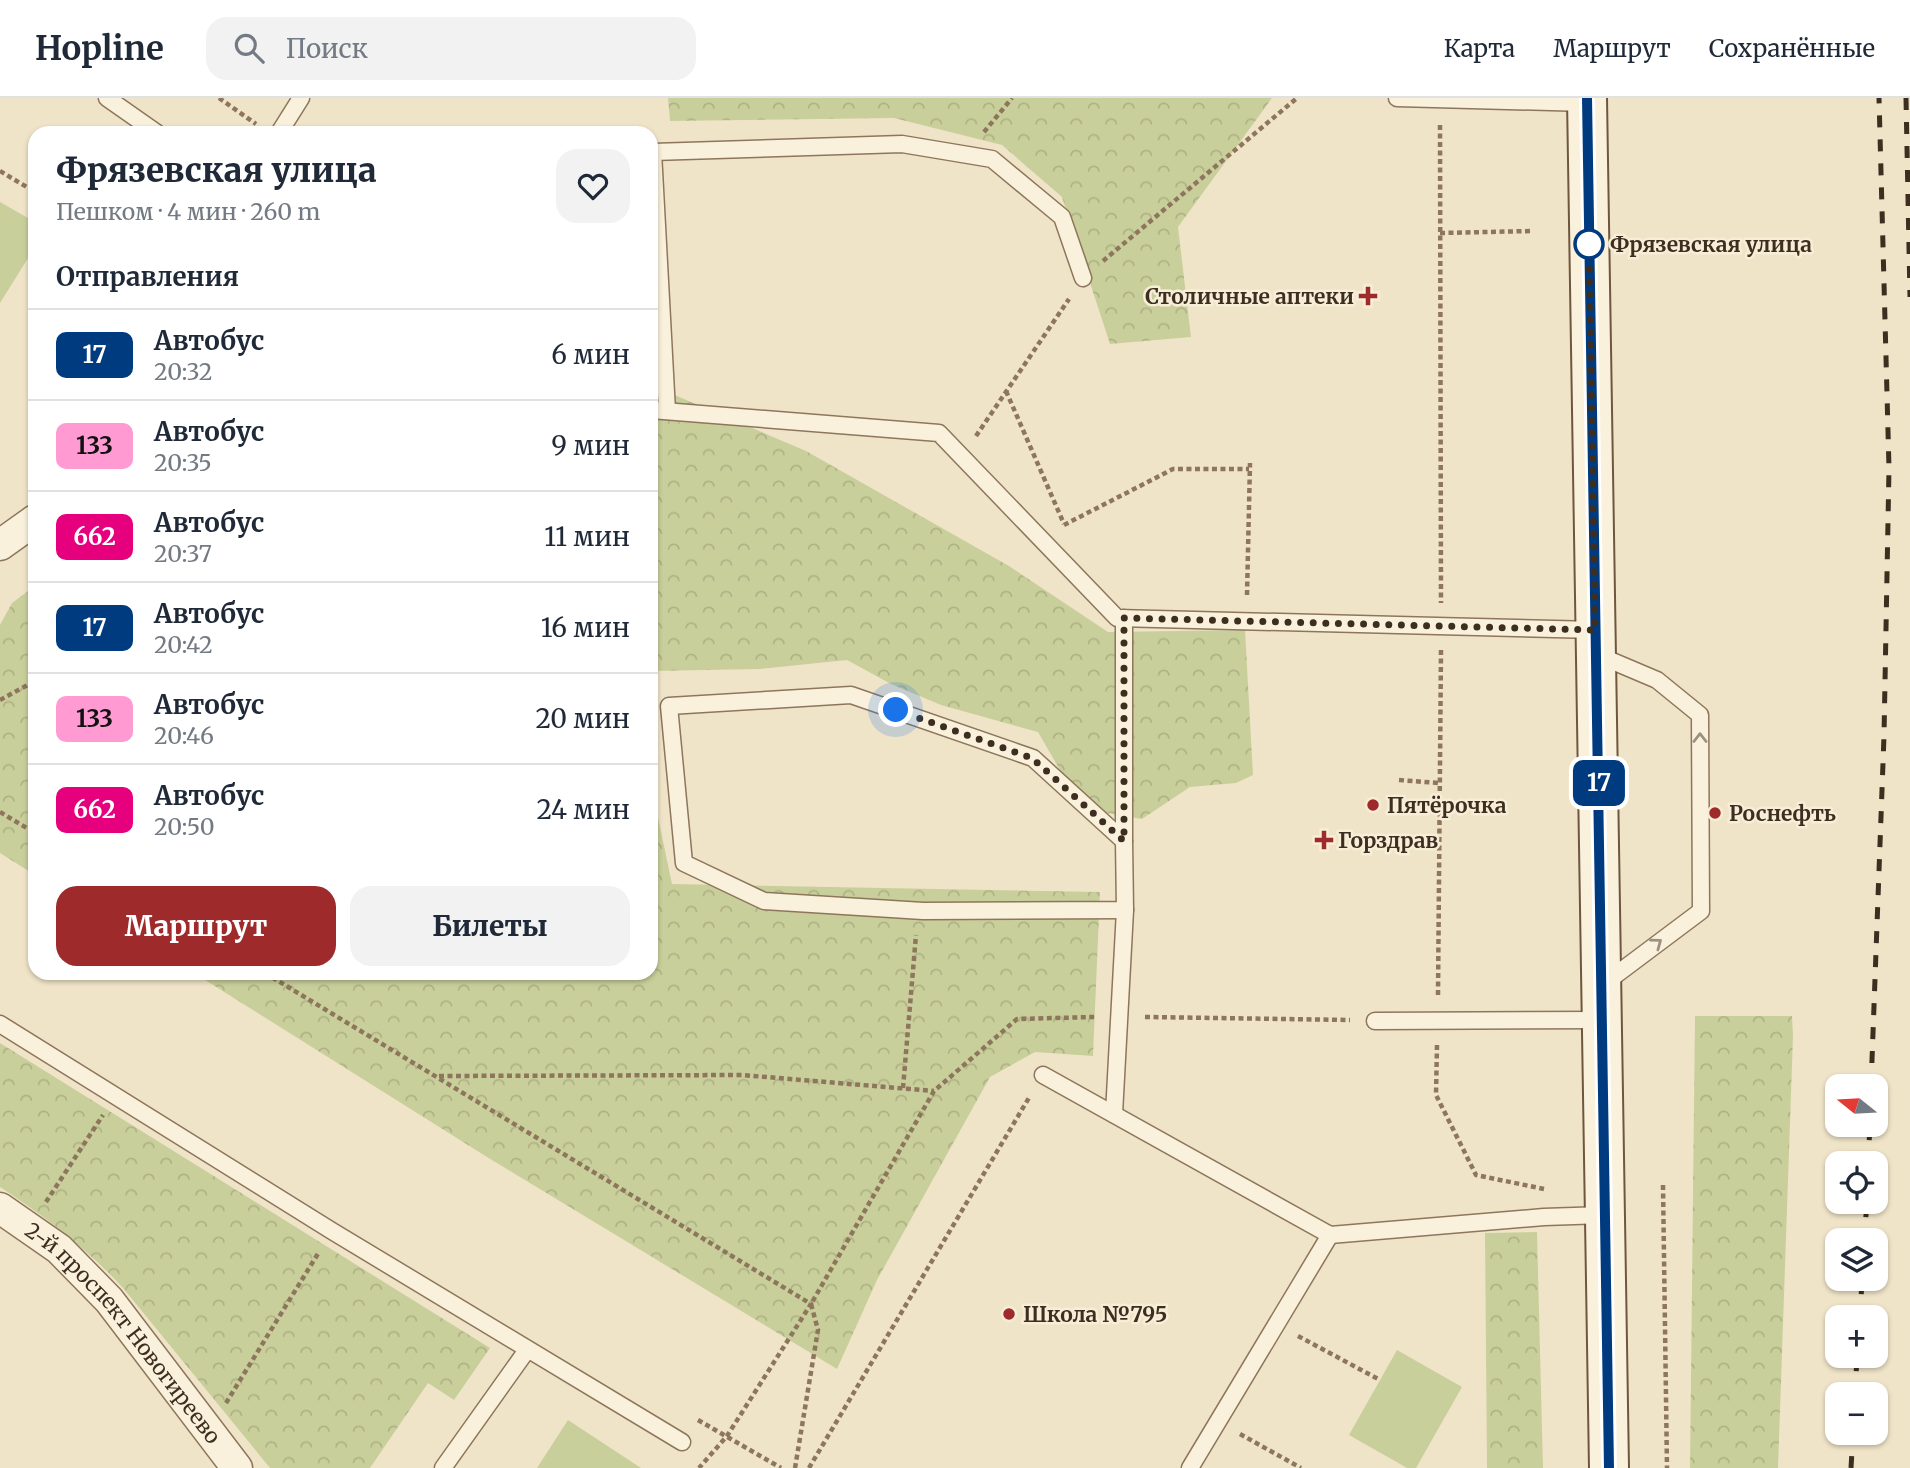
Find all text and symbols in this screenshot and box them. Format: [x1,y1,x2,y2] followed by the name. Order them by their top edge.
[206,17,696,80] search box
[35,28,164,69] text: Hopline
[230,29,268,67] icon: search
[286,32,368,65] text: Поиск
[1444,33,1515,64] text: Карта
[1553,33,1671,64] text: Маршрут
[1709,33,1875,64] text: Сохранённые
[556,149,630,223] button: heart
[56,150,377,191] text: Фрязевская улица
[56,197,320,226] text: Пешком · 4 мин · 260 m
[1574,229,1604,259] marker: Фрязевская улица
[1610,231,1812,258] place label: Фрязевская улица
[56,260,239,293] text: Отправления
[1145,283,1354,310] place label: Столичные аптеки
[1360,288,1376,304] marker: Столичные аптеки
[154,324,264,357] text: Автобус
[551,338,630,371] text: 6 мин
[82,339,107,370] text: 17
[154,357,213,386] text: 20:32
[154,415,264,448] text: Автобус
[551,429,630,462] text: 9 мин
[76,430,113,461] text: 133
[154,448,212,477] text: 20:35
[154,506,264,539] text: Автобус
[544,520,630,553] text: 11 мин
[73,521,116,552] text: 662
[154,539,212,568] text: 20:37
[154,597,264,630] text: Автобус
[541,611,630,644] text: 16 мин
[82,612,107,643] text: 17
[154,630,213,659] text: 20:42
[154,688,264,721] text: Автобус
[878,692,913,727] your location
[535,702,630,735] text: 20 мин
[76,703,113,734] text: 133
[154,721,214,750] text: 20:46
[1692,732,1708,743] one-way arrow
[1568,760,1630,806] line badge: 17
[1587,767,1611,798] text: 17
[154,779,264,812] text: Автобус
[1387,792,1507,819] place label: Пятёрочка
[536,793,630,826] text: 24 мин
[73,794,116,825] text: 662
[1365,797,1381,813] marker: Пятёрочка
[1729,800,1836,827] place label: Роснефть
[1707,805,1723,821] marker: Роснефть
[154,812,215,841] text: 20:50
[1338,827,1438,854] place label: Горздрав
[1316,832,1332,848] marker: Горздрав
[56,886,336,966] button: Маршрут
[350,886,630,966] button: Билеты
[1649,938,1661,951] one-way arrow
[1825,1074,1888,1138] north arrow
[1825,1074,1888,1445] map controls
[1825,1151,1888,1214] button: locate
[20,1216,227,1449] street label: 2-й проспект Новогиреево
[1825,1228,1888,1291] button: layers
[1023,1301,1167,1328] place label: Школа №795
[1825,1305,1888,1368] button: +
[1001,1306,1017,1322] marker: Школа №795
[1825,1382,1888,1445] button: −

